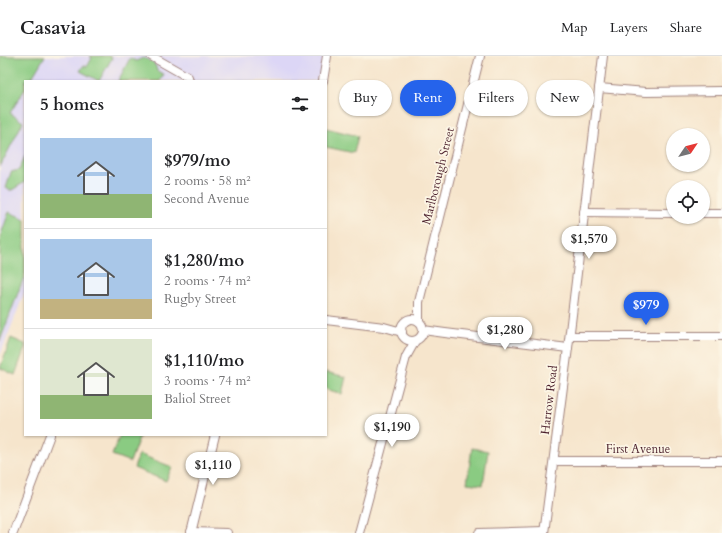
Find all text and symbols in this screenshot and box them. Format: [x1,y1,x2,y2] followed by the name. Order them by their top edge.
[20,15,86,41] text: Casavia
[561,18,588,37] text: Map
[610,18,648,37] text: Layers
[670,18,702,37] text: Share
[339,80,392,116] chip: Buy
[400,80,456,116] chip: Rent
[464,80,528,116] chip: Filters
[536,80,594,116] chip: New
[40,93,104,116] text: 5 homes
[289,93,311,115] icon: filters
[418,125,458,226] street label: Marlborough Street
[666,128,710,172] north arrow
[666,128,710,224] map controls
[164,149,230,172] text: $979/mo
[72,154,120,202] icon: home
[164,172,251,190] text: 2 rooms · 58 m²
[666,180,710,224] button: locate
[164,190,249,208] text: Second Avenue
[556,226,622,260] pin: $1,570
[570,230,608,248] text: $1,570
[164,249,244,272] text: $1,280/mo
[72,255,120,303] icon: home
[164,272,251,290] text: 2 rooms · 74 m²
[164,290,236,308] text: Rugby Street
[622,292,670,326] pin: $979
[633,296,659,314] text: $979
[472,317,538,351] pin: $1,280
[486,321,524,339] text: $1,280
[164,349,244,372] text: $1,110/mo
[72,355,120,403] icon: home
[537,364,561,436] street label: Harrow Road
[164,372,251,390] text: 3 rooms · 74 m²
[164,390,231,408] text: Baliol Street
[359,414,425,448] pin: $1,190
[373,418,411,436] text: $1,190
[606,441,670,457] street label: First Avenue
[180,452,246,486] pin: $1,110
[194,456,232,474] text: $1,110

